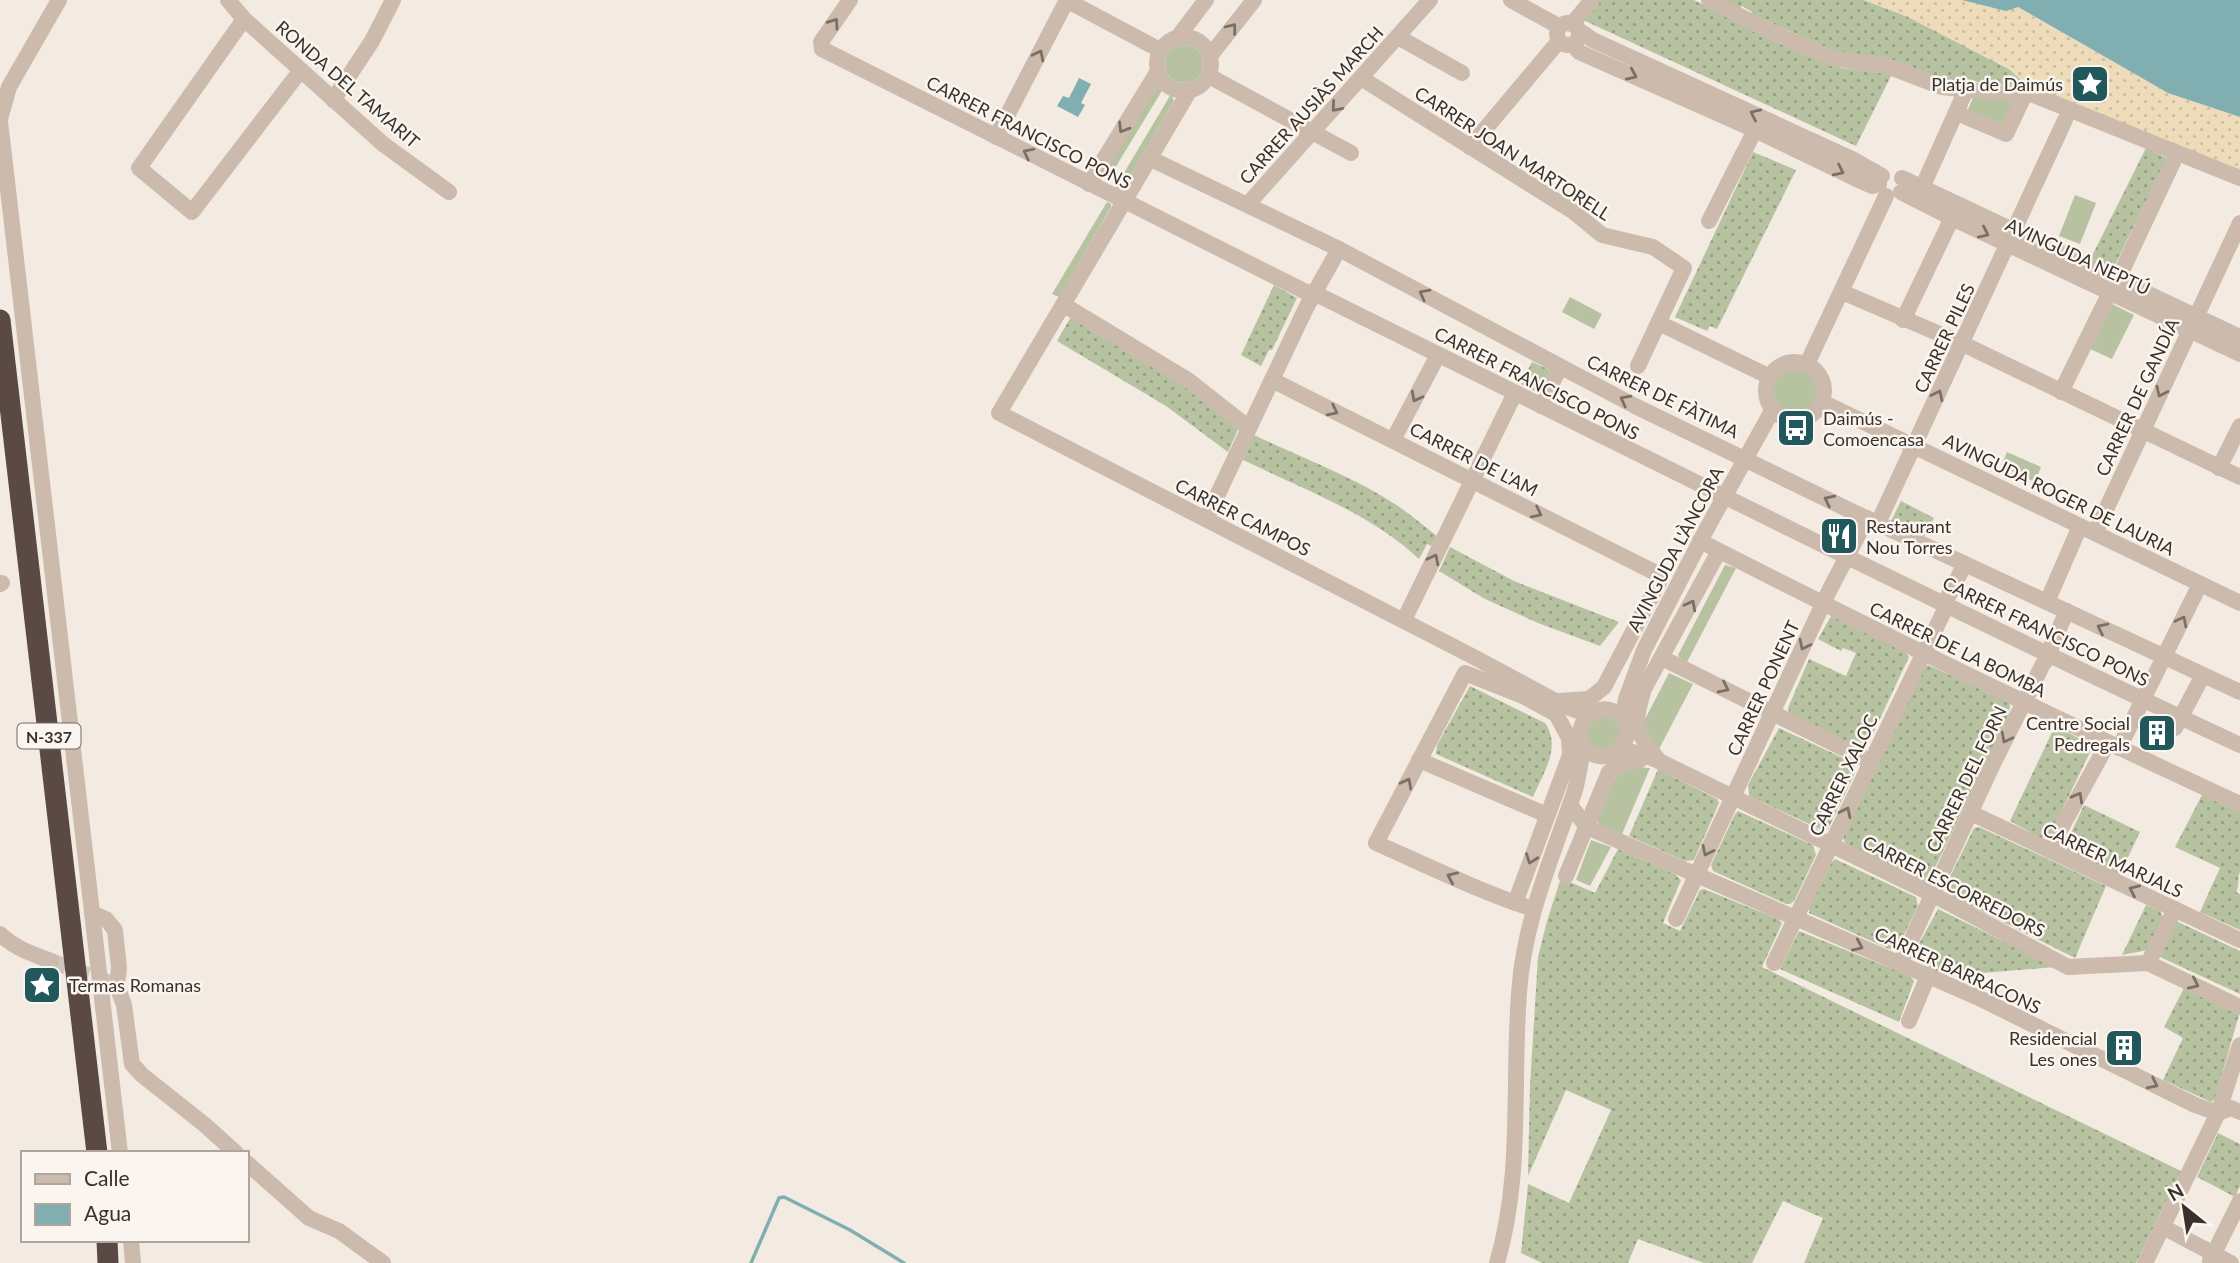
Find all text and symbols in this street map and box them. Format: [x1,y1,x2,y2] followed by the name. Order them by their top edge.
[272,16,425,153] street label: RONDA DEL TAMARIT
[826,18,839,31] one-way arrow
[1234,22,1388,188] street label: CARRER AUSIÀS MARCH
[1224,23,1237,36] one-way arrow
[1030,50,1044,62] one-way arrow
[2069,63,2111,105] place icon: Platja de Daimús
[1625,67,1638,81] one-way arrow
[923,71,1135,193] street label: CARRER FRANCISCO PONS
[1931,73,2063,95] place label: Platja de Daimús
[1411,81,1615,225] street label: CARRER JOAN MARTORELL
[1332,98,1344,111] one-way arrow
[1750,108,1762,122] one-way arrow
[1119,120,1132,133] one-way arrow
[1023,148,1035,162] one-way arrow
[1832,162,1844,176] one-way arrow
[2002,213,2154,299] street label: AVINGUDA NEPTÚ
[1977,225,1989,239] one-way arrow
[1909,280,1979,396] street label: CARRER PILES
[1419,288,1431,302] one-way arrow
[2091,314,2184,479] street label: CARRER DE GANDÍA
[1431,322,1643,444] street label: CARRER FRANCISCO PONS
[1583,350,1743,443] street label: CARRER DE FÀTIMA
[2155,384,2169,397] one-way arrow
[1410,390,1424,402] one-way arrow
[1930,390,1944,402] one-way arrow
[1619,395,1632,409] one-way arrow
[1326,402,1338,416] one-way arrow
[1775,407,1817,449] bus stop icon: Daimús - Comoencasa
[1823,407,1924,450] place label: Daimús - Comoencasa
[1406,417,1542,501] street label: CARRER DE L'AM
[1940,428,2179,560] street label: AVINGUDA ROGER DE LAURIA
[1622,462,1728,635] street label: AVINGUDA L'ÀNCORA
[1172,473,1314,561] street label: CARRER CAMPOS
[1824,494,1836,508] one-way arrow
[1530,504,1542,518] one-way arrow
[1818,515,1860,557] restaurant icon: Restaurant Nou Torres
[1866,515,1953,558] place label: Restaurant Nou Torres
[1426,554,1440,567] one-way arrow
[1939,571,2153,691] street label: CARRER FRANCISCO PONS
[1866,597,2051,702] street label: CARRER DE LA BOMBA
[1682,599,1696,612] one-way arrow
[2173,616,2187,628] one-way arrow
[1722,617,1804,759] street label: CARRER PONENT
[2097,622,2109,636] one-way arrow
[1799,638,1813,650] one-way arrow
[1717,680,1729,694] one-way arrow
[1921,702,2011,856] street label: CARRER DEL FORN
[1804,711,1882,839] street label: CARRER XALOC
[2026,712,2130,755] place label: Centre Social Pedregals
[2136,712,2178,754] building icon: Centre Social Pedregals
[18,723,80,748] road number: N-337
[2001,731,2015,743] one-way arrow
[1399,777,1413,790] one-way arrow
[2070,791,2083,804] one-way arrow
[1837,807,1851,819] one-way arrow
[2040,818,2186,902] street label: CARRER MARJALS
[1859,830,2049,942] street label: CARRER ESCORREDORS
[1702,844,1716,856] one-way arrow
[1525,852,1539,864] one-way arrow
[1447,871,1459,885] one-way arrow
[2129,884,2141,898] one-way arrow
[1871,922,2045,1018] street label: CARRER BARRACONS
[1851,937,1863,951] one-way arrow
[21,964,63,1006] place icon: Termas Romanas
[69,974,201,996] place label: Termas Romanas
[2187,976,2199,990] one-way arrow
[2009,1027,2097,1070] place label: Residencial Les ones
[2103,1027,2145,1069] building icon: Residencial Les ones
[2146,1076,2158,1090] one-way arrow
[21,1151,248,1242] legend
[84,1165,129,1190] text: Calle
[2149,1172,2219,1242] north arrow
[2163,1178,2187,1205] text: N
[84,1200,131,1225] text: Agua

